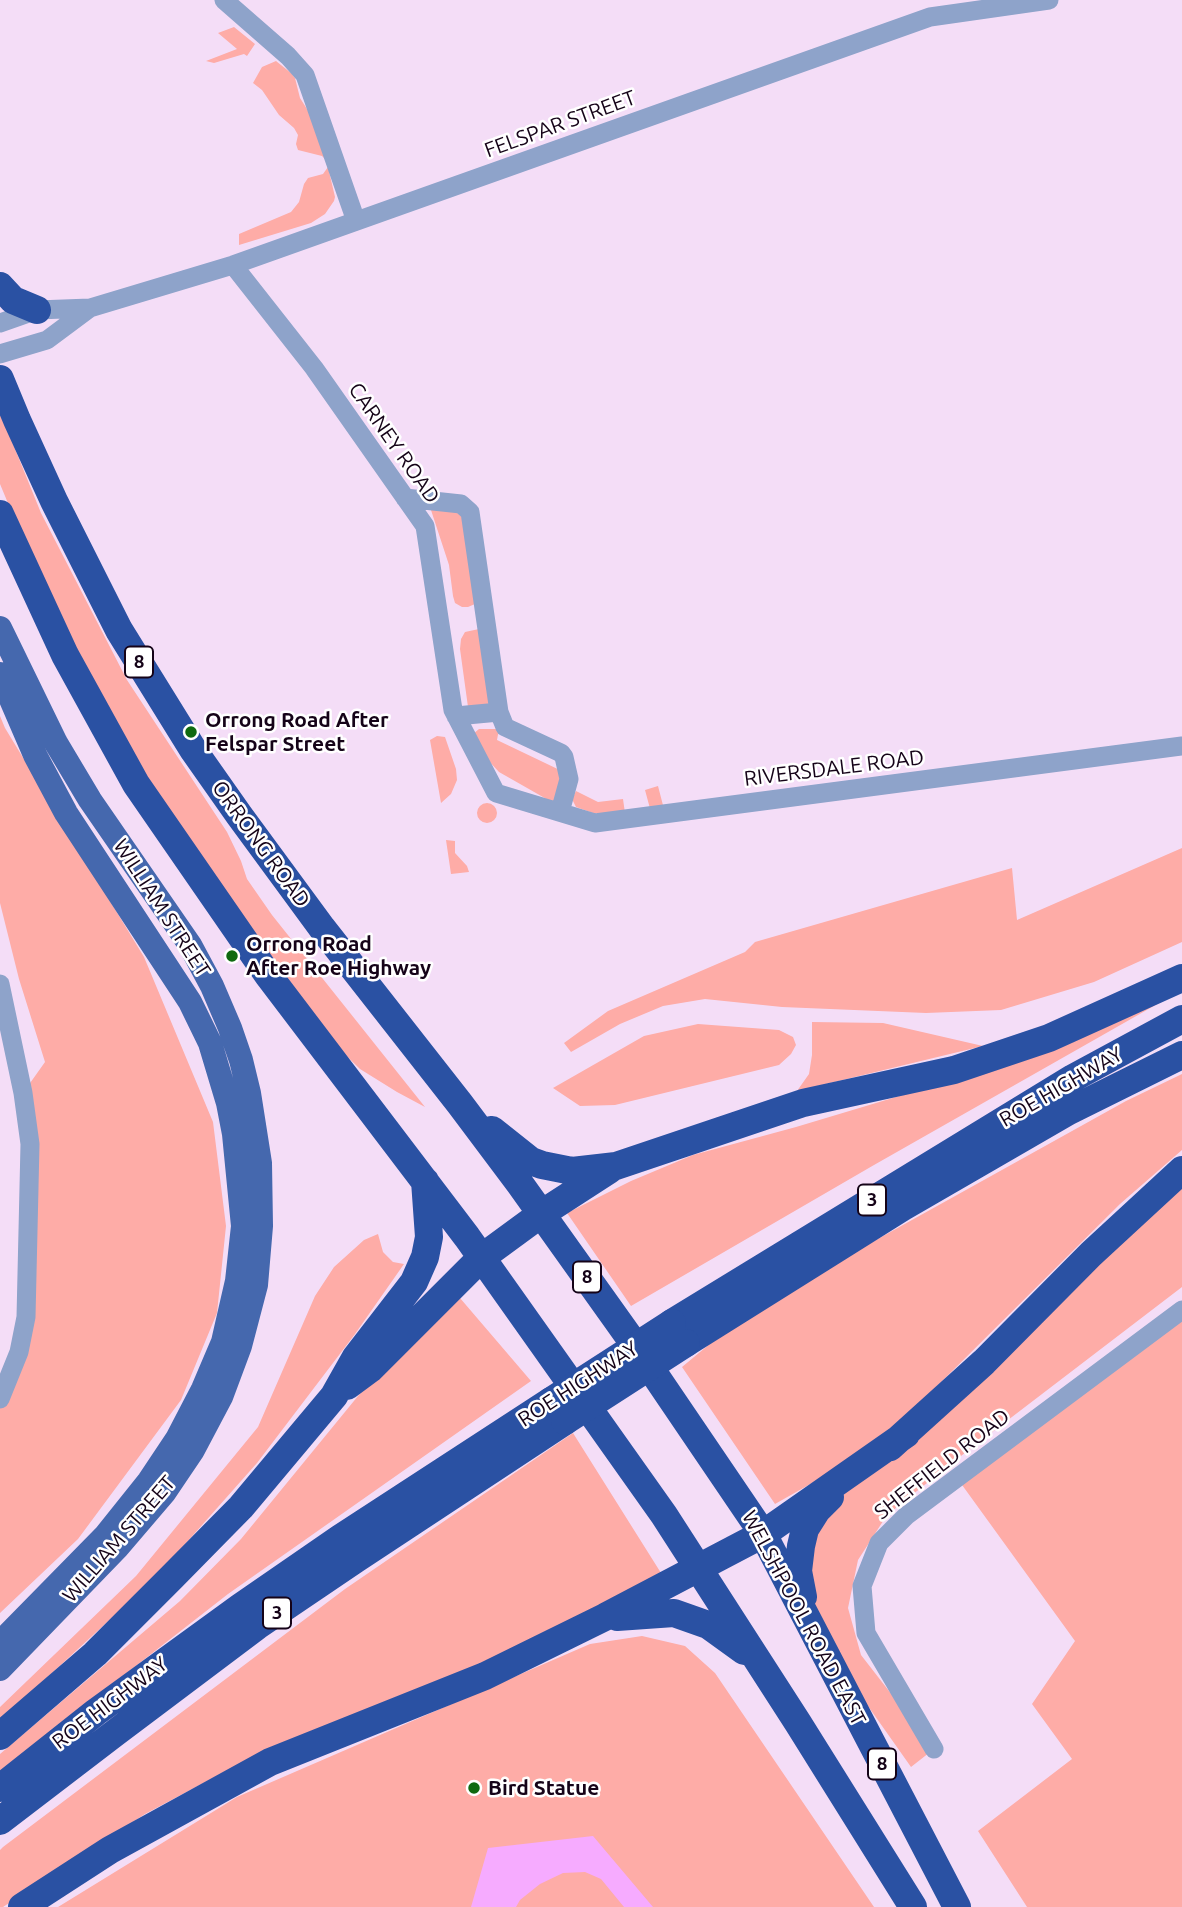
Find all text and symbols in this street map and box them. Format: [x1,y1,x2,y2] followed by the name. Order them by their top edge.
[481,85,639,163] street label: FELSPAR STREET
[343,378,445,508] street label: CARNEY ROAD
[125,646,153,678] road number: 8
[205,707,389,757] place label: Orrong Road After Felspar Street
[183,724,199,740] marker: Orrong Road After Felspar Street
[743,744,925,792] street label: RIVERSDALE ROAD
[207,776,315,912] street label: ORRONG ROAD
[108,834,216,982] street label: WILLIAM STREET
[246,931,431,981] place label: Orrong Road After Roe Highway
[224,948,240,964] marker: Orrong Road After Roe Highway
[995,1042,1127,1132] street label: ROE HIGHWAY
[858,1184,886,1216] road number: 3
[573,1261,601,1292] road number: 8
[513,1336,643,1432] street label: ROE HIGHWAY
[869,1403,1015,1525] street label: SHEFFIELD ROAD
[57,1471,181,1607] street label: WILLIAM STREET
[737,1506,871,1730] street label: WELSHPOOL ROAD EAST
[263,1597,291,1628] road number: 3
[47,1651,173,1755] street label: ROE HIGHWAY
[868,1748,896,1780] road number: 8
[488,1775,599,1801] place label: Bird Statue
[466,1780,482,1796] marker: Bird Statue

